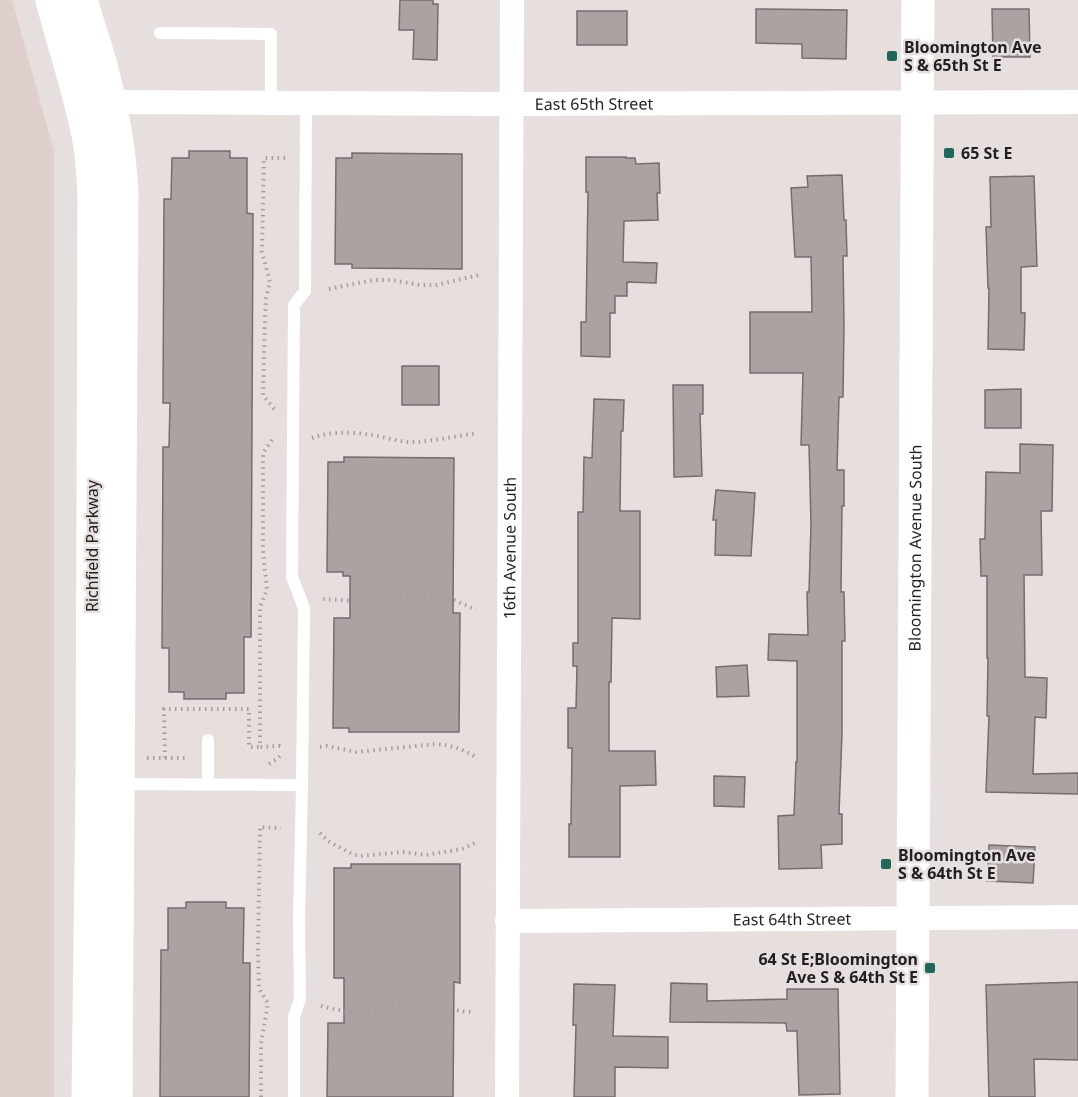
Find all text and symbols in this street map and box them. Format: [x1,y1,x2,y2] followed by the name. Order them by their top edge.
[904,36,1042,76] place label: Bloomington Ave S & 65th St E
[885,49,899,63] marker: Bloomington Ave S & 65th St E
[535,93,653,115] street label: East 65th Street
[961,142,1012,164] place label: 65 St E
[942,146,956,160] marker: 65 St E
[903,445,927,651] street label: Bloomington Avenue South
[498,477,521,619] street label: 16th Avenue South
[81,479,103,612] street label: Richfield Parkway
[898,844,1036,884] place label: Bloomington Ave S & 64th St E
[879,857,893,871] marker: Bloomington Ave S & 64th St E
[733,908,851,930] street label: East 64th Street
[758,948,918,988] place label: 64 St E;Bloomington Ave S & 64th St E
[923,961,937,975] marker: 64 St E;Bloomington Ave S & 64th St E

